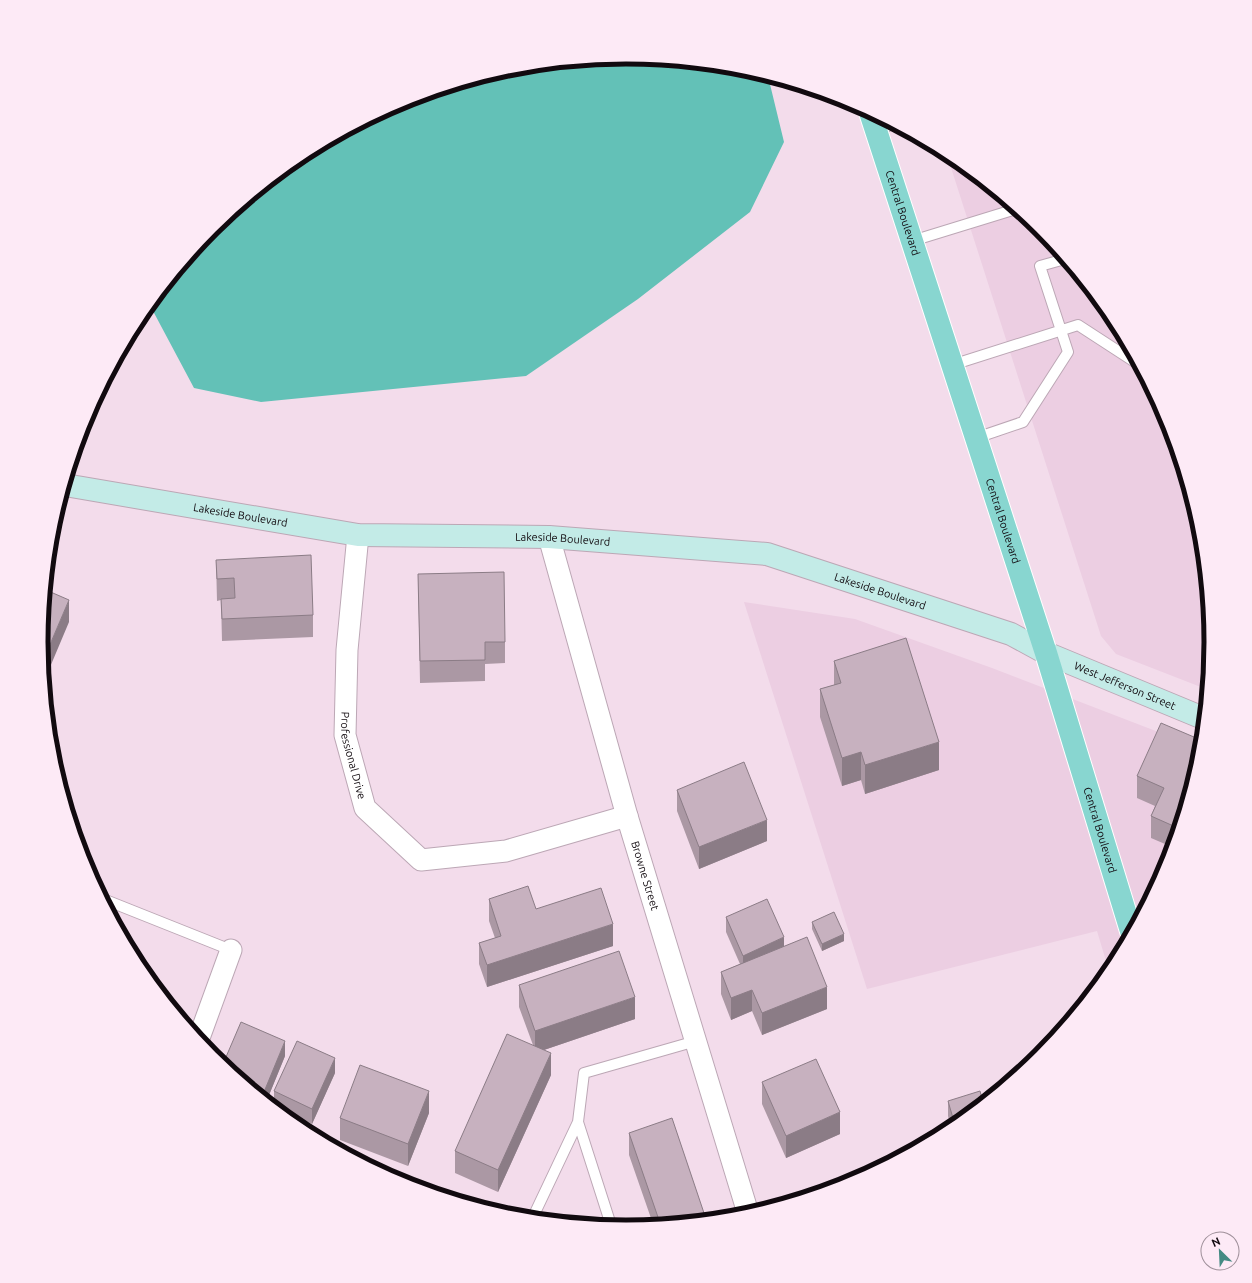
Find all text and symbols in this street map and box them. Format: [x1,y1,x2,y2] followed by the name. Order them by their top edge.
[883,169,922,257] street label: Central Boulevard
[984,477,1022,565] street label: Central Boulevard
[192,501,289,529] street label: Lakeside Boulevard
[515,531,611,548] street label: Lakeside Boulevard
[833,571,927,612] street label: Lakeside Boulevard
[1073,659,1178,712] street label: West Jefferson Street
[339,712,368,800] street label: Professional Drive
[1081,786,1119,874] street label: Central Boulevard
[629,840,662,912] street label: Browne Street
[1200,1231,1240,1271] north arrow
[1210,1235,1222,1249] text: N

